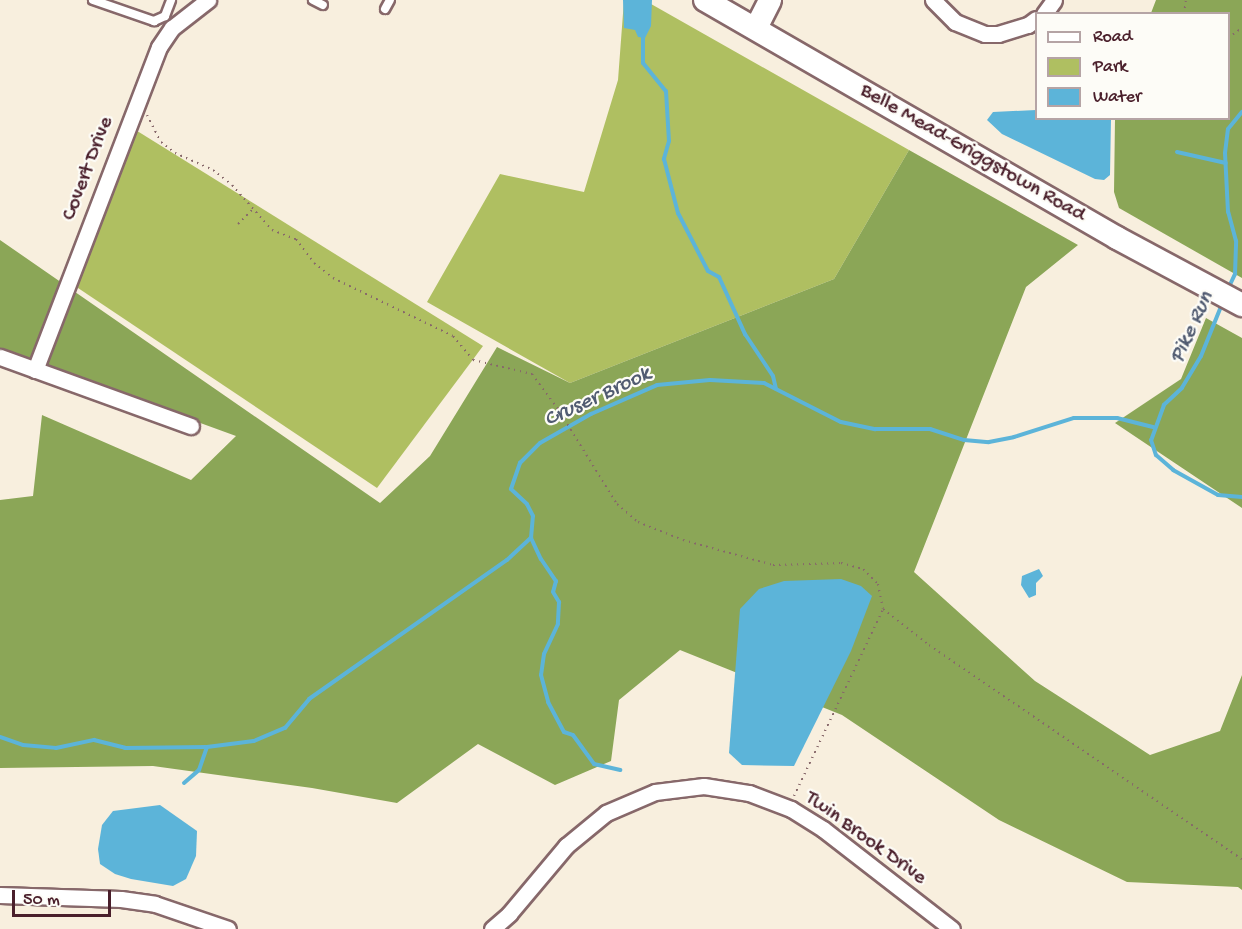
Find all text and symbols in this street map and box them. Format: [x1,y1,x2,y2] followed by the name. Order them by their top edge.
[1035,12,1230,120] legend
[1093,27,1132,48] text: Road
[1093,57,1127,78] text: Park
[855,79,1089,229] street label: Belle Mead-Griggstown Road
[1093,87,1141,108] text: Water
[58,114,120,224] street label: Covert Drive
[1165,288,1221,368] water label: Pike Run
[541,362,655,434] water label: Cruser Brook
[799,787,931,891] street label: Twin Brook Drive
[15,878,114,916] scale bar
[23,890,60,911] text: 50 m

